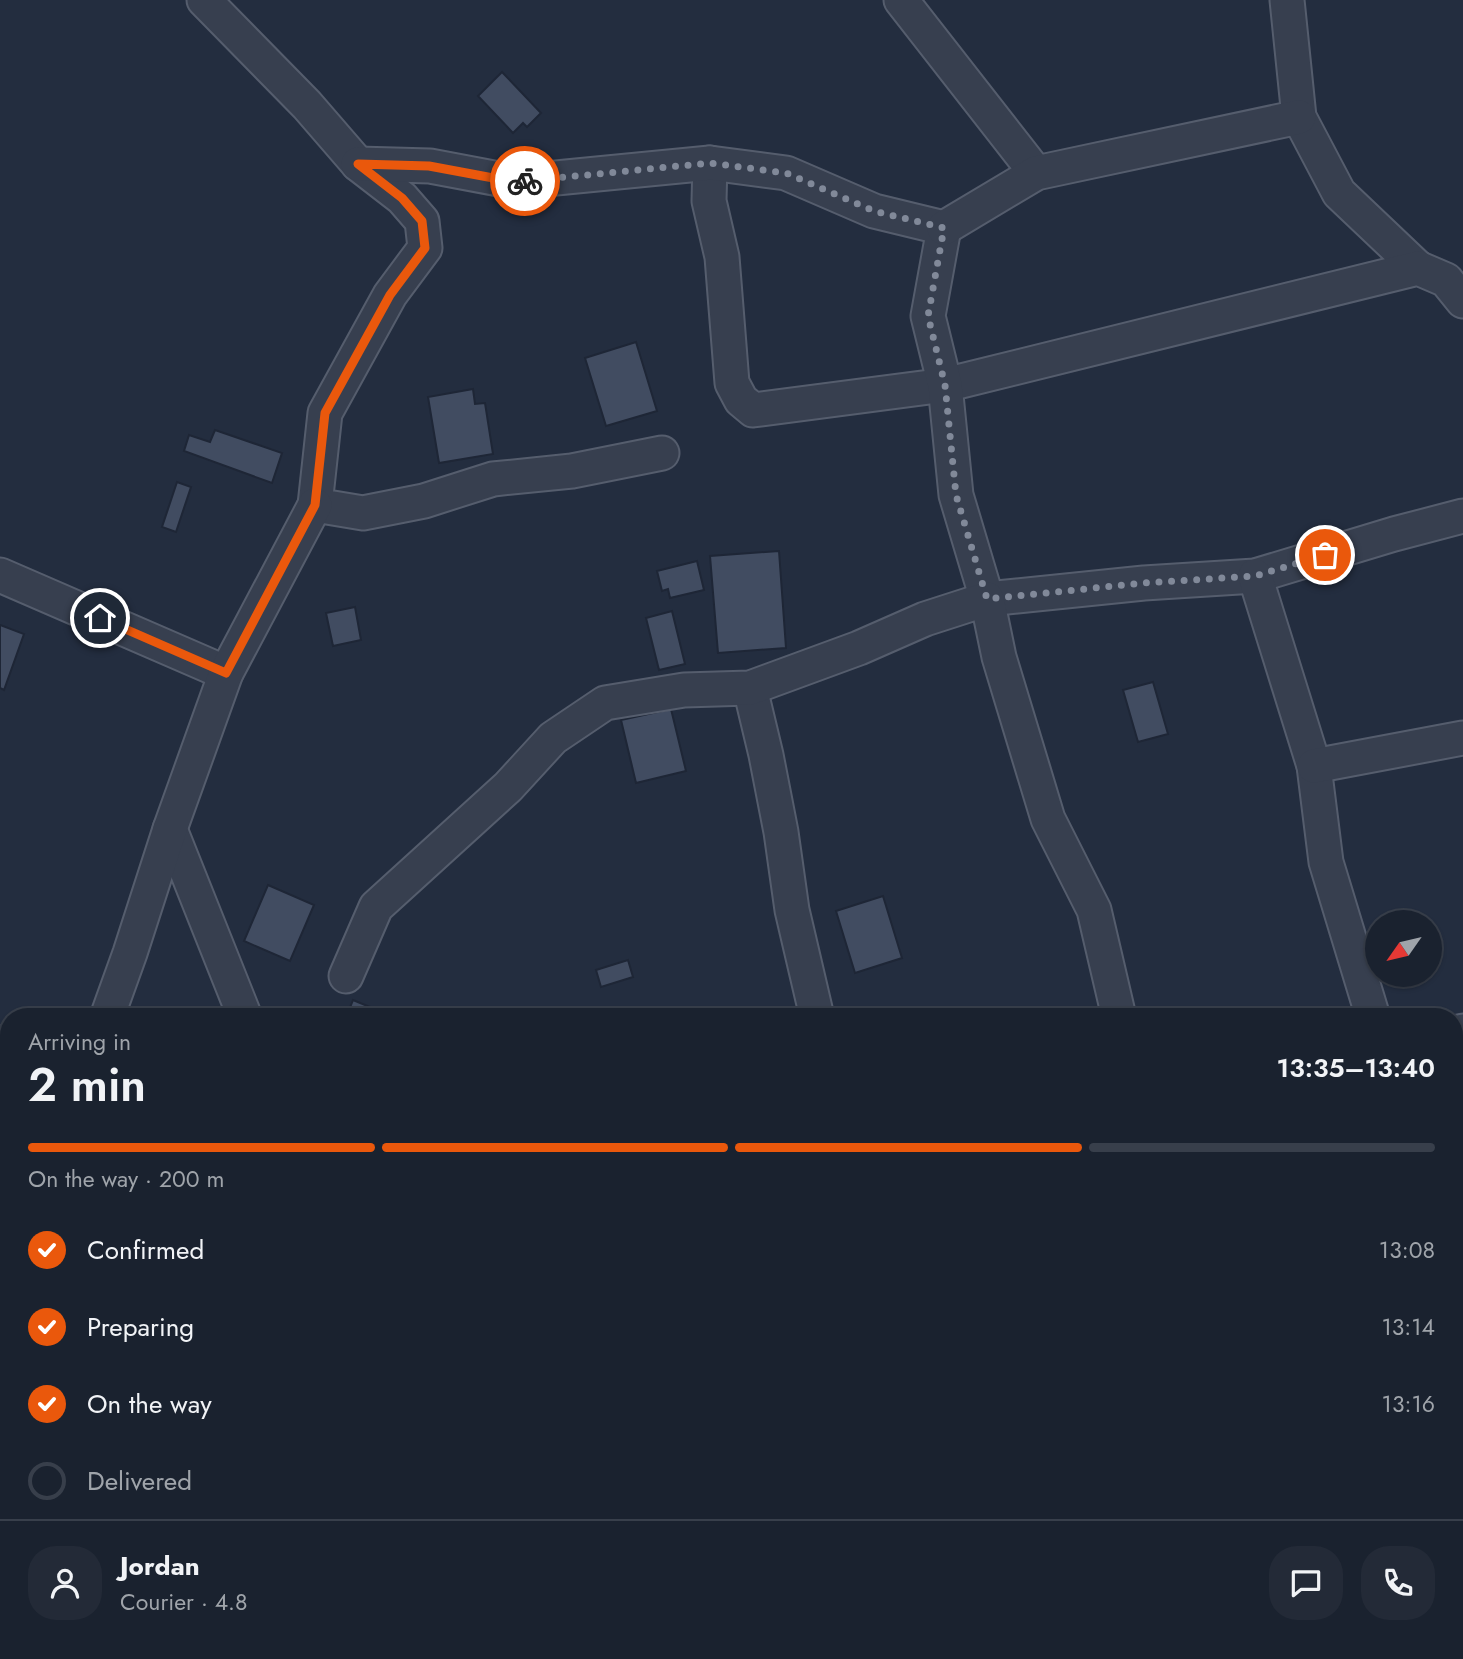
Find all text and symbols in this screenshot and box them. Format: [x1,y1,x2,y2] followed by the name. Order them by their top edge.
[490,146,560,216] courier
[506,162,544,200] icon: bike
[1295,525,1355,585] pin
[1306,536,1344,574] icon: bag
[70,588,130,648] pin
[81,599,119,637] icon: home
[1365,910,1442,987] north arrow
[1365,910,1442,987] map controls
[28,1025,131,1059] text: Arriving in
[1276,1049,1435,1087] text: 13:35–13:40
[28,1052,146,1118] text: 2 min
[28,1162,224,1196] text: On the way · 200 m
[28,1231,66,1269] icon: check
[87,1231,204,1269] text: Confirmed
[1379,1233,1435,1267] text: 13:08
[28,1308,66,1346] icon: check
[87,1308,194,1346] text: Preparing
[1381,1310,1435,1344] text: 13:14
[28,1385,66,1423] icon: check
[87,1385,212,1423] text: On the way
[1382,1387,1435,1421] text: 13:16
[87,1462,192,1500] text: Delivered
[28,1546,102,1620] button: person
[1269,1546,1343,1620] button: chat
[1361,1546,1435,1620] button: phone
[120,1547,200,1585] text: Jordan
[120,1585,248,1619] text: Courier · 4.8

